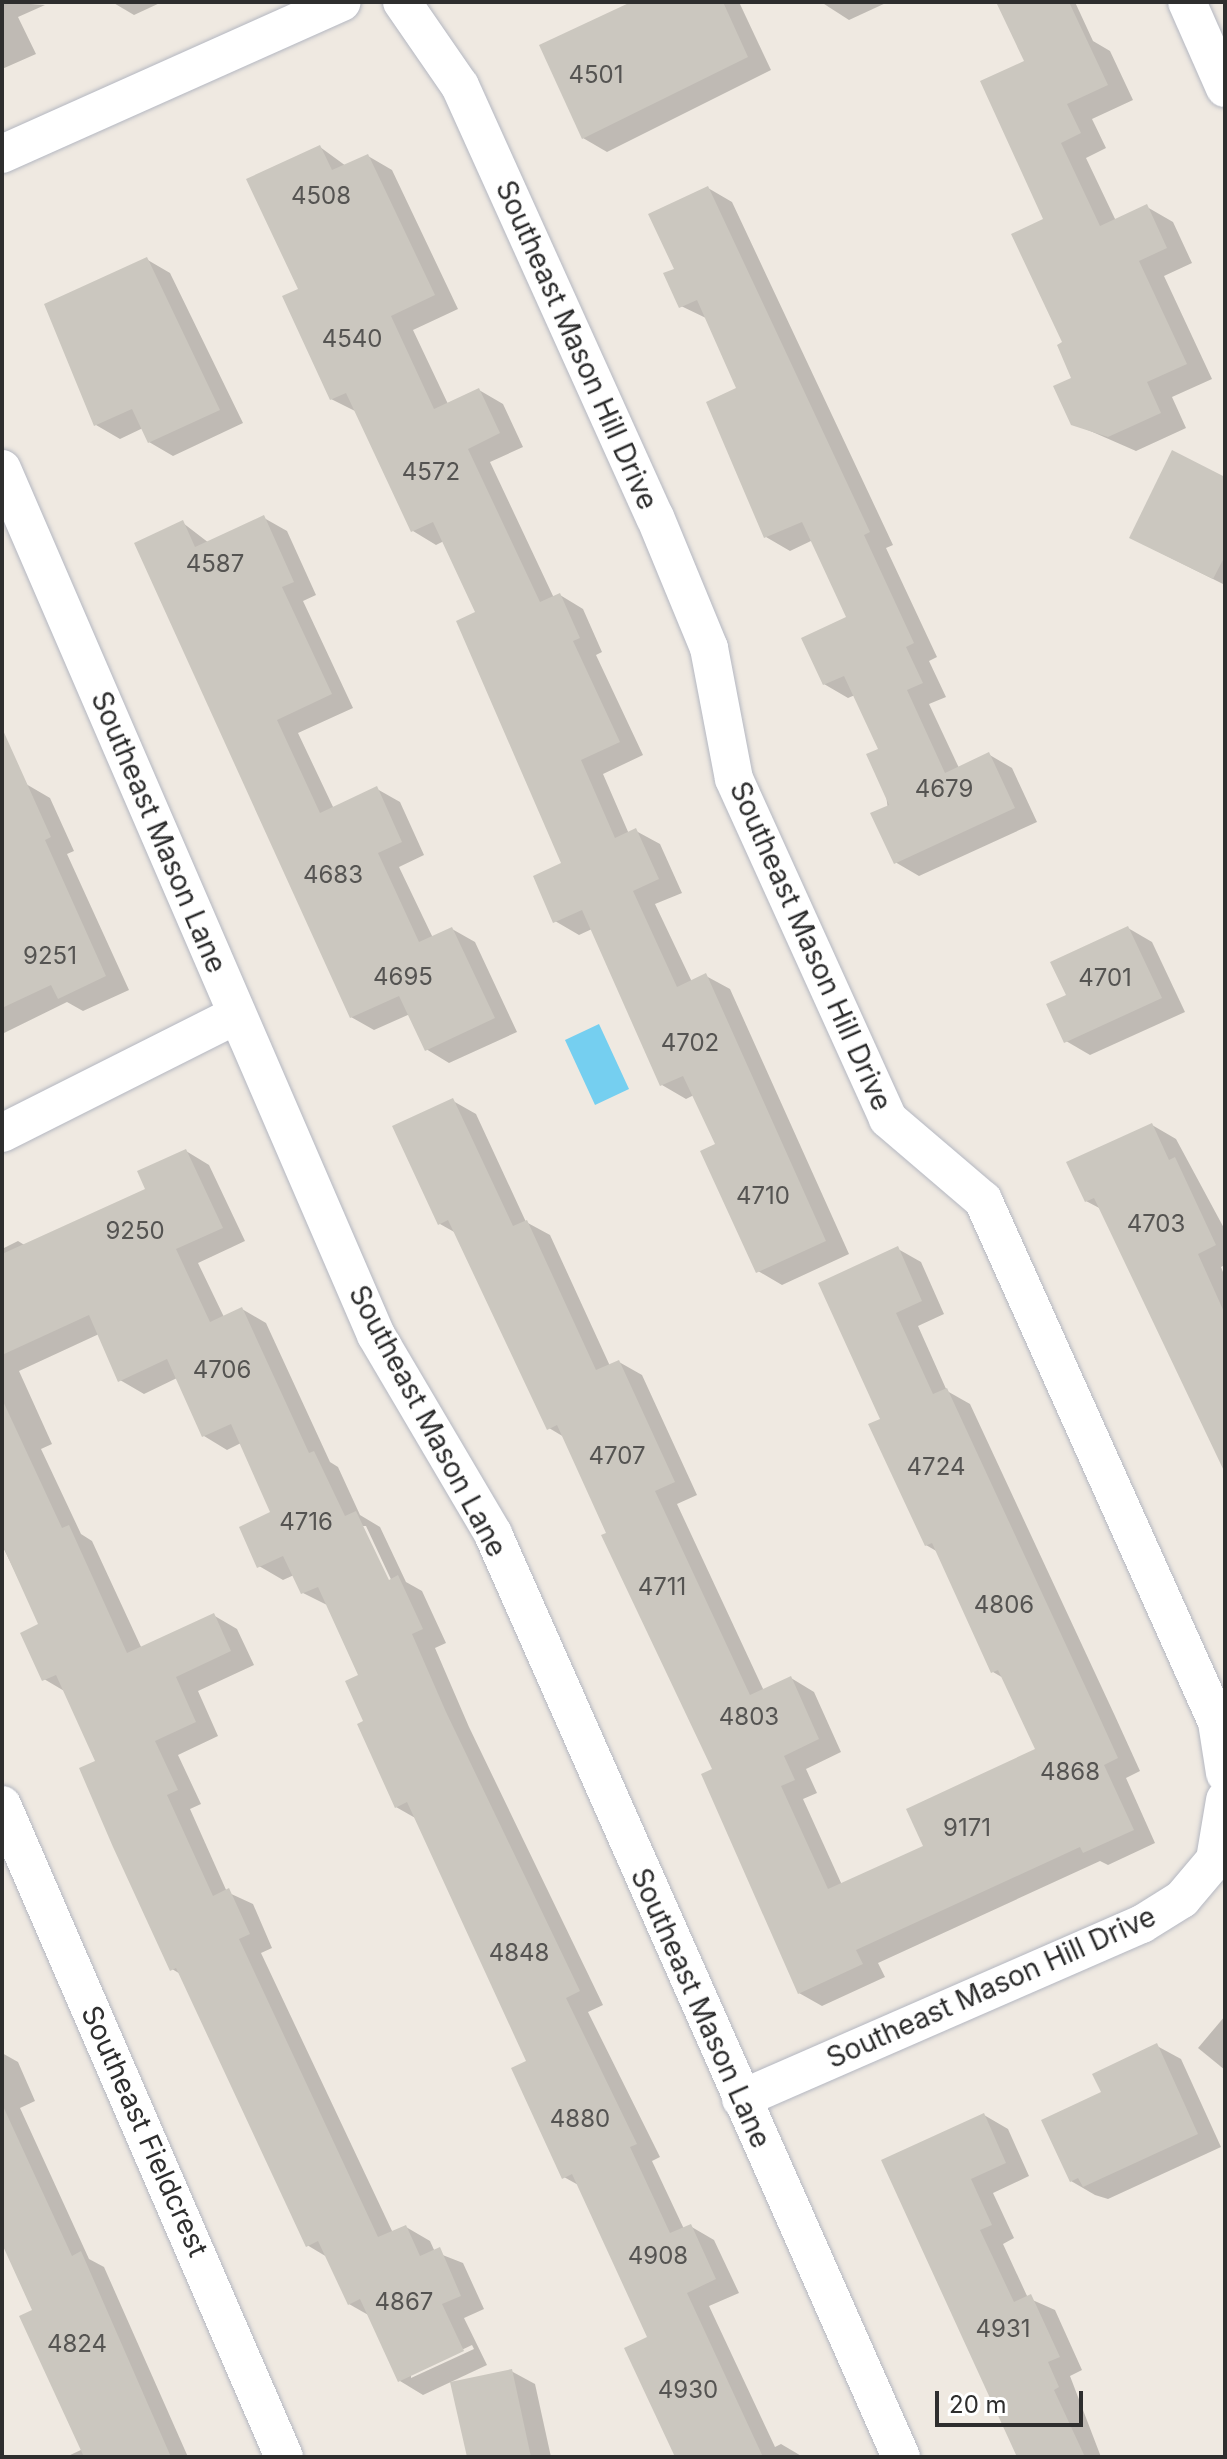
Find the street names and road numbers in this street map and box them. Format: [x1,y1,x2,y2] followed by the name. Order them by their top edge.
[489,175,665,515] street label: Southeast Mason Hill Drive
[84,686,234,978] street label: Southeast Mason Lane
[723,776,899,1116] street label: Southeast Mason Hill Drive
[342,1280,514,1562] street label: Southeast Mason Lane
[624,1863,778,2153] street label: Southeast Mason Lane
[821,1899,1161,2075] street label: Southeast Mason Hill Drive
[75,2000,215,2262] street label: Southeast Fieldcrest

